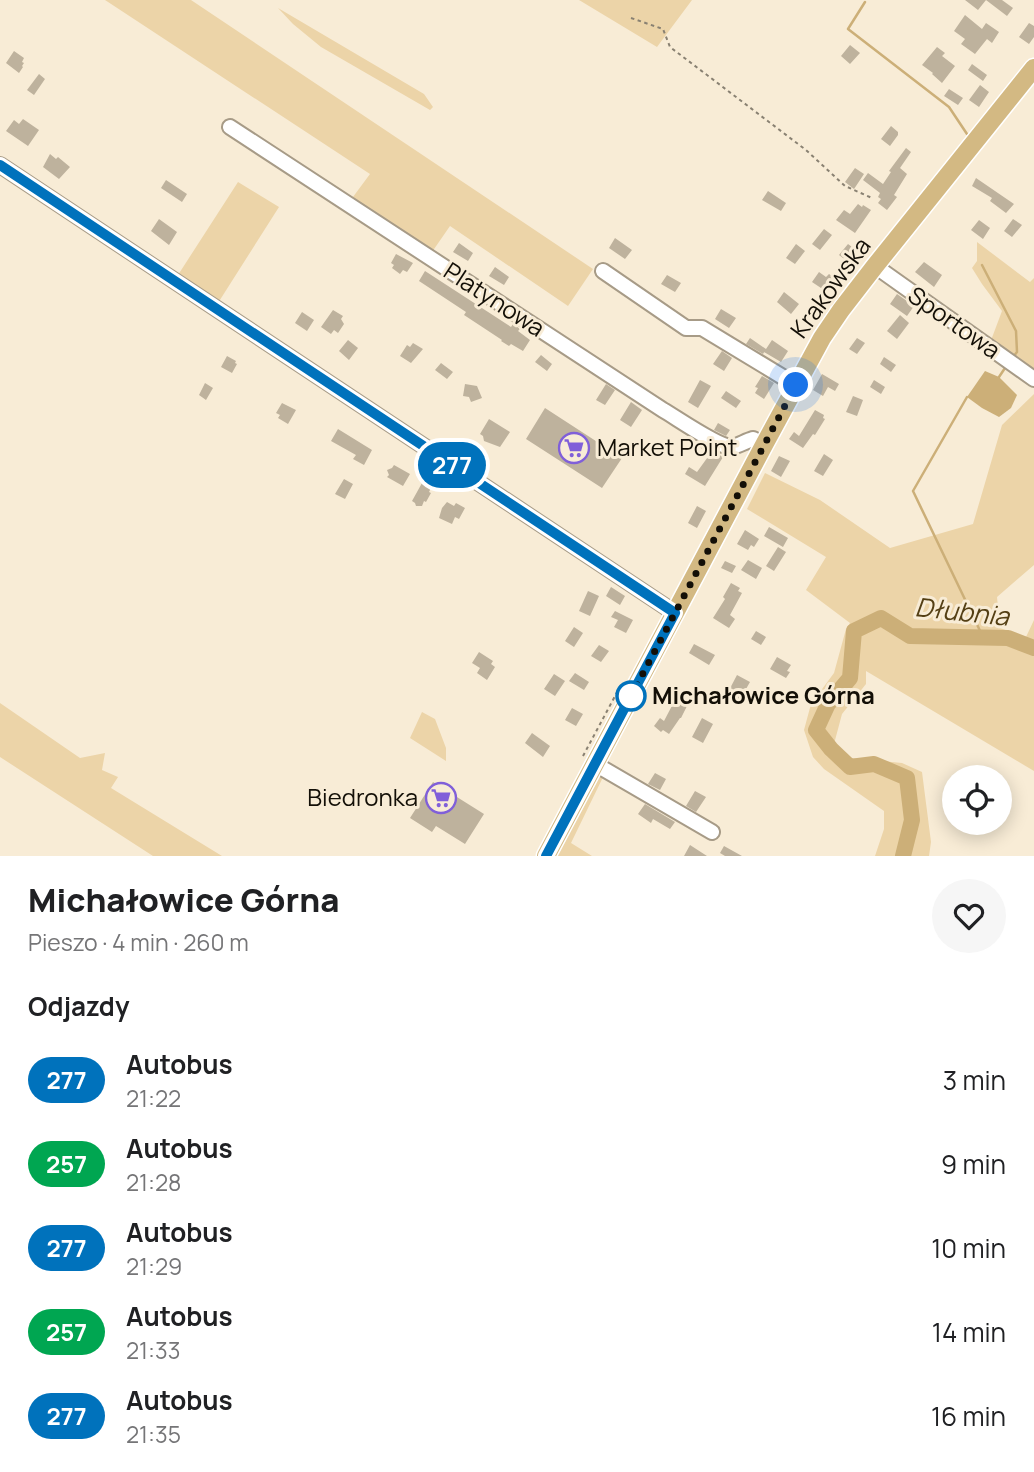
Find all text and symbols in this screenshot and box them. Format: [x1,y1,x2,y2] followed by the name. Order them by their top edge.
[782,230,877,344] street label: Krakowska
[438,254,552,344] street label: Platynowa
[902,278,1008,366] street label: Sportowa
[778,367,813,402] your location
[597,430,737,463] place label: Market Point
[557,431,591,465] supermarket icon: Market Point
[412,442,492,488] line badge: 277
[432,448,472,481] text: 277
[913,588,1012,634] water label: Dłubnia
[652,678,875,711] place label: Michałowice Górna
[616,681,646,711] marker: Michałowice Górna
[942,765,1012,835] map controls
[942,765,1012,835] button: locate
[307,780,418,813] place label: Biedronka
[424,781,458,815] supermarket icon: Biedronka
[28,877,339,922] text: Michałowice Górna
[932,879,1006,953] button: heart
[28,926,249,958] text: Pieszo · 4 min · 260 m
[28,988,129,1024] text: Odjazdy
[126,1046,233,1082] text: Autobus
[943,1062,1006,1098] text: 3 min
[46,1063,87,1096] text: 277
[126,1082,181,1114] text: 21:22
[126,1130,233,1166] text: Autobus
[941,1146,1006,1182] text: 9 min
[46,1147,87,1180] text: 257
[126,1166,181,1198] text: 21:28
[126,1214,233,1250] text: Autobus
[931,1230,1006,1266] text: 10 min
[46,1231,87,1264] text: 277
[126,1250,182,1282] text: 21:29
[126,1298,233,1334] text: Autobus
[932,1314,1006,1350] text: 14 min
[46,1315,87,1348] text: 257
[126,1334,180,1366] text: 21:33
[126,1382,233,1418] text: Autobus
[931,1398,1006,1434] text: 16 min
[46,1399,87,1432] text: 277
[126,1418,181,1450] text: 21:35

